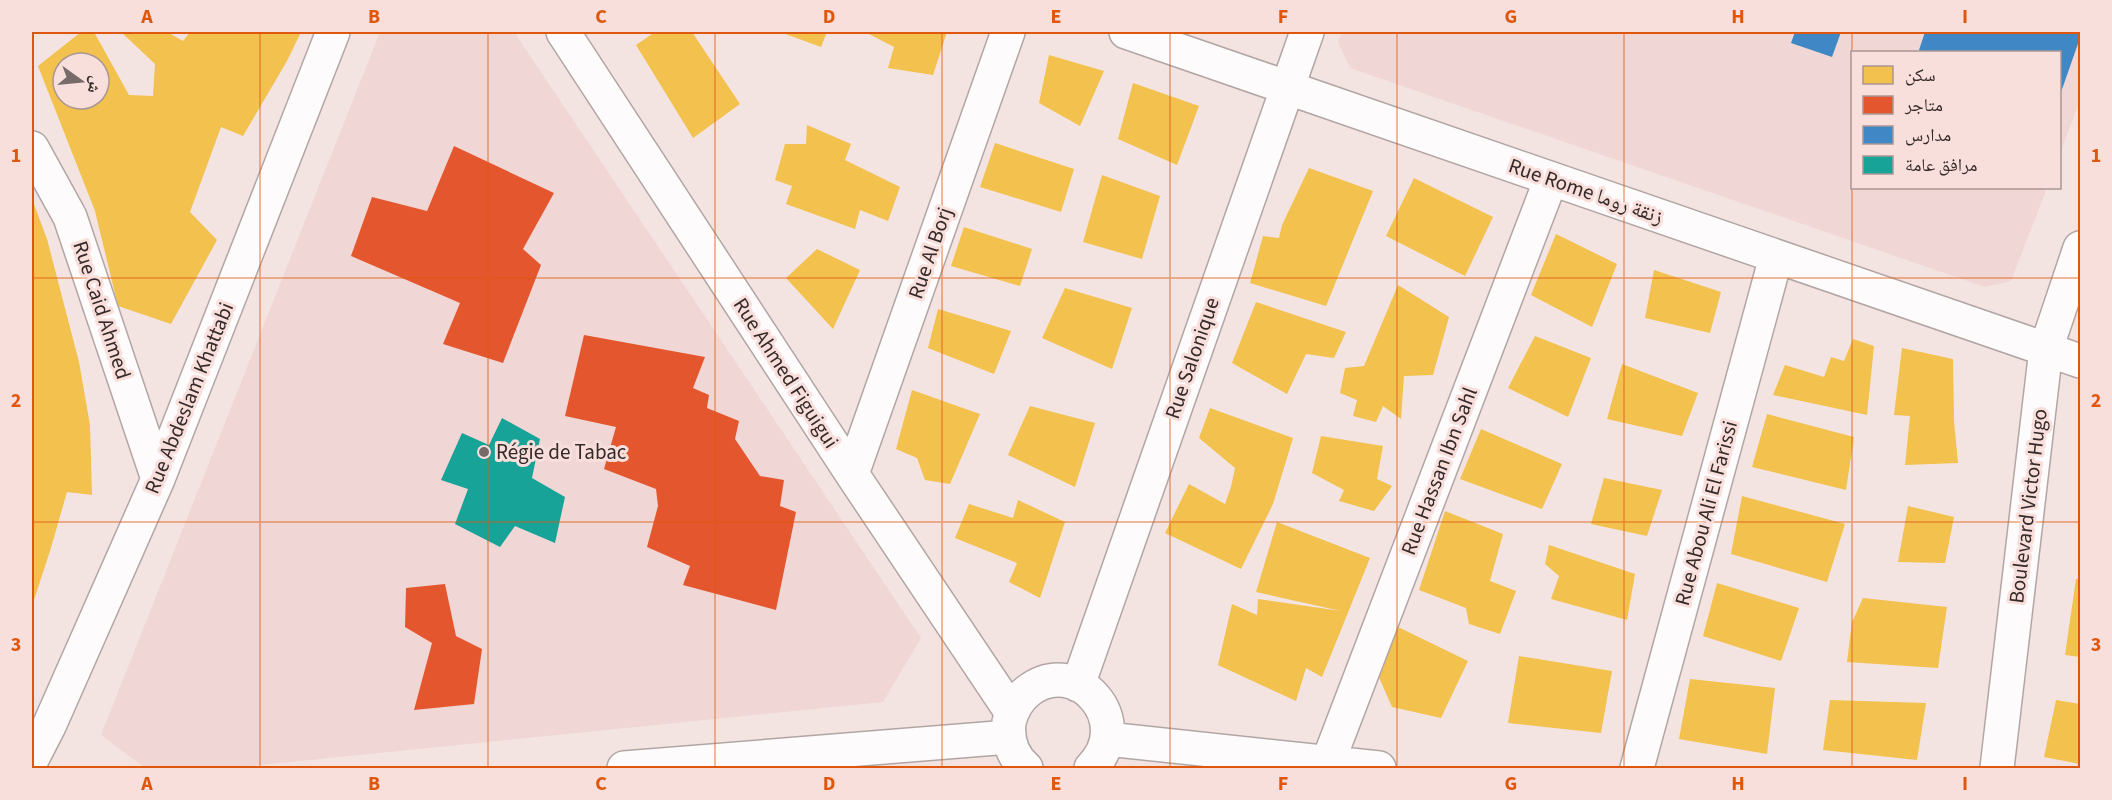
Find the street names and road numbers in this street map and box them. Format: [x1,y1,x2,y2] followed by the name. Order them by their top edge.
[1505,150,1667,232] street label: Rue Rome زنقة روما
[900,203,960,303] street label: Rue Al Borj
[65,237,139,383] street label: Rue Caid Ahmed
[726,292,846,454] street label: Rue Ahmed Figuigui
[1157,293,1227,423] street label: Rue Salonique
[137,298,241,498] street label: Rue Abdeslam Khattabi
[1393,383,1485,559] street label: Rue Hassan Ibn Sahl
[2001,407,2055,605] street label: Boulevard Victor Hugo
[1667,417,1745,609] street label: Rue Abou Ali El Farissi

